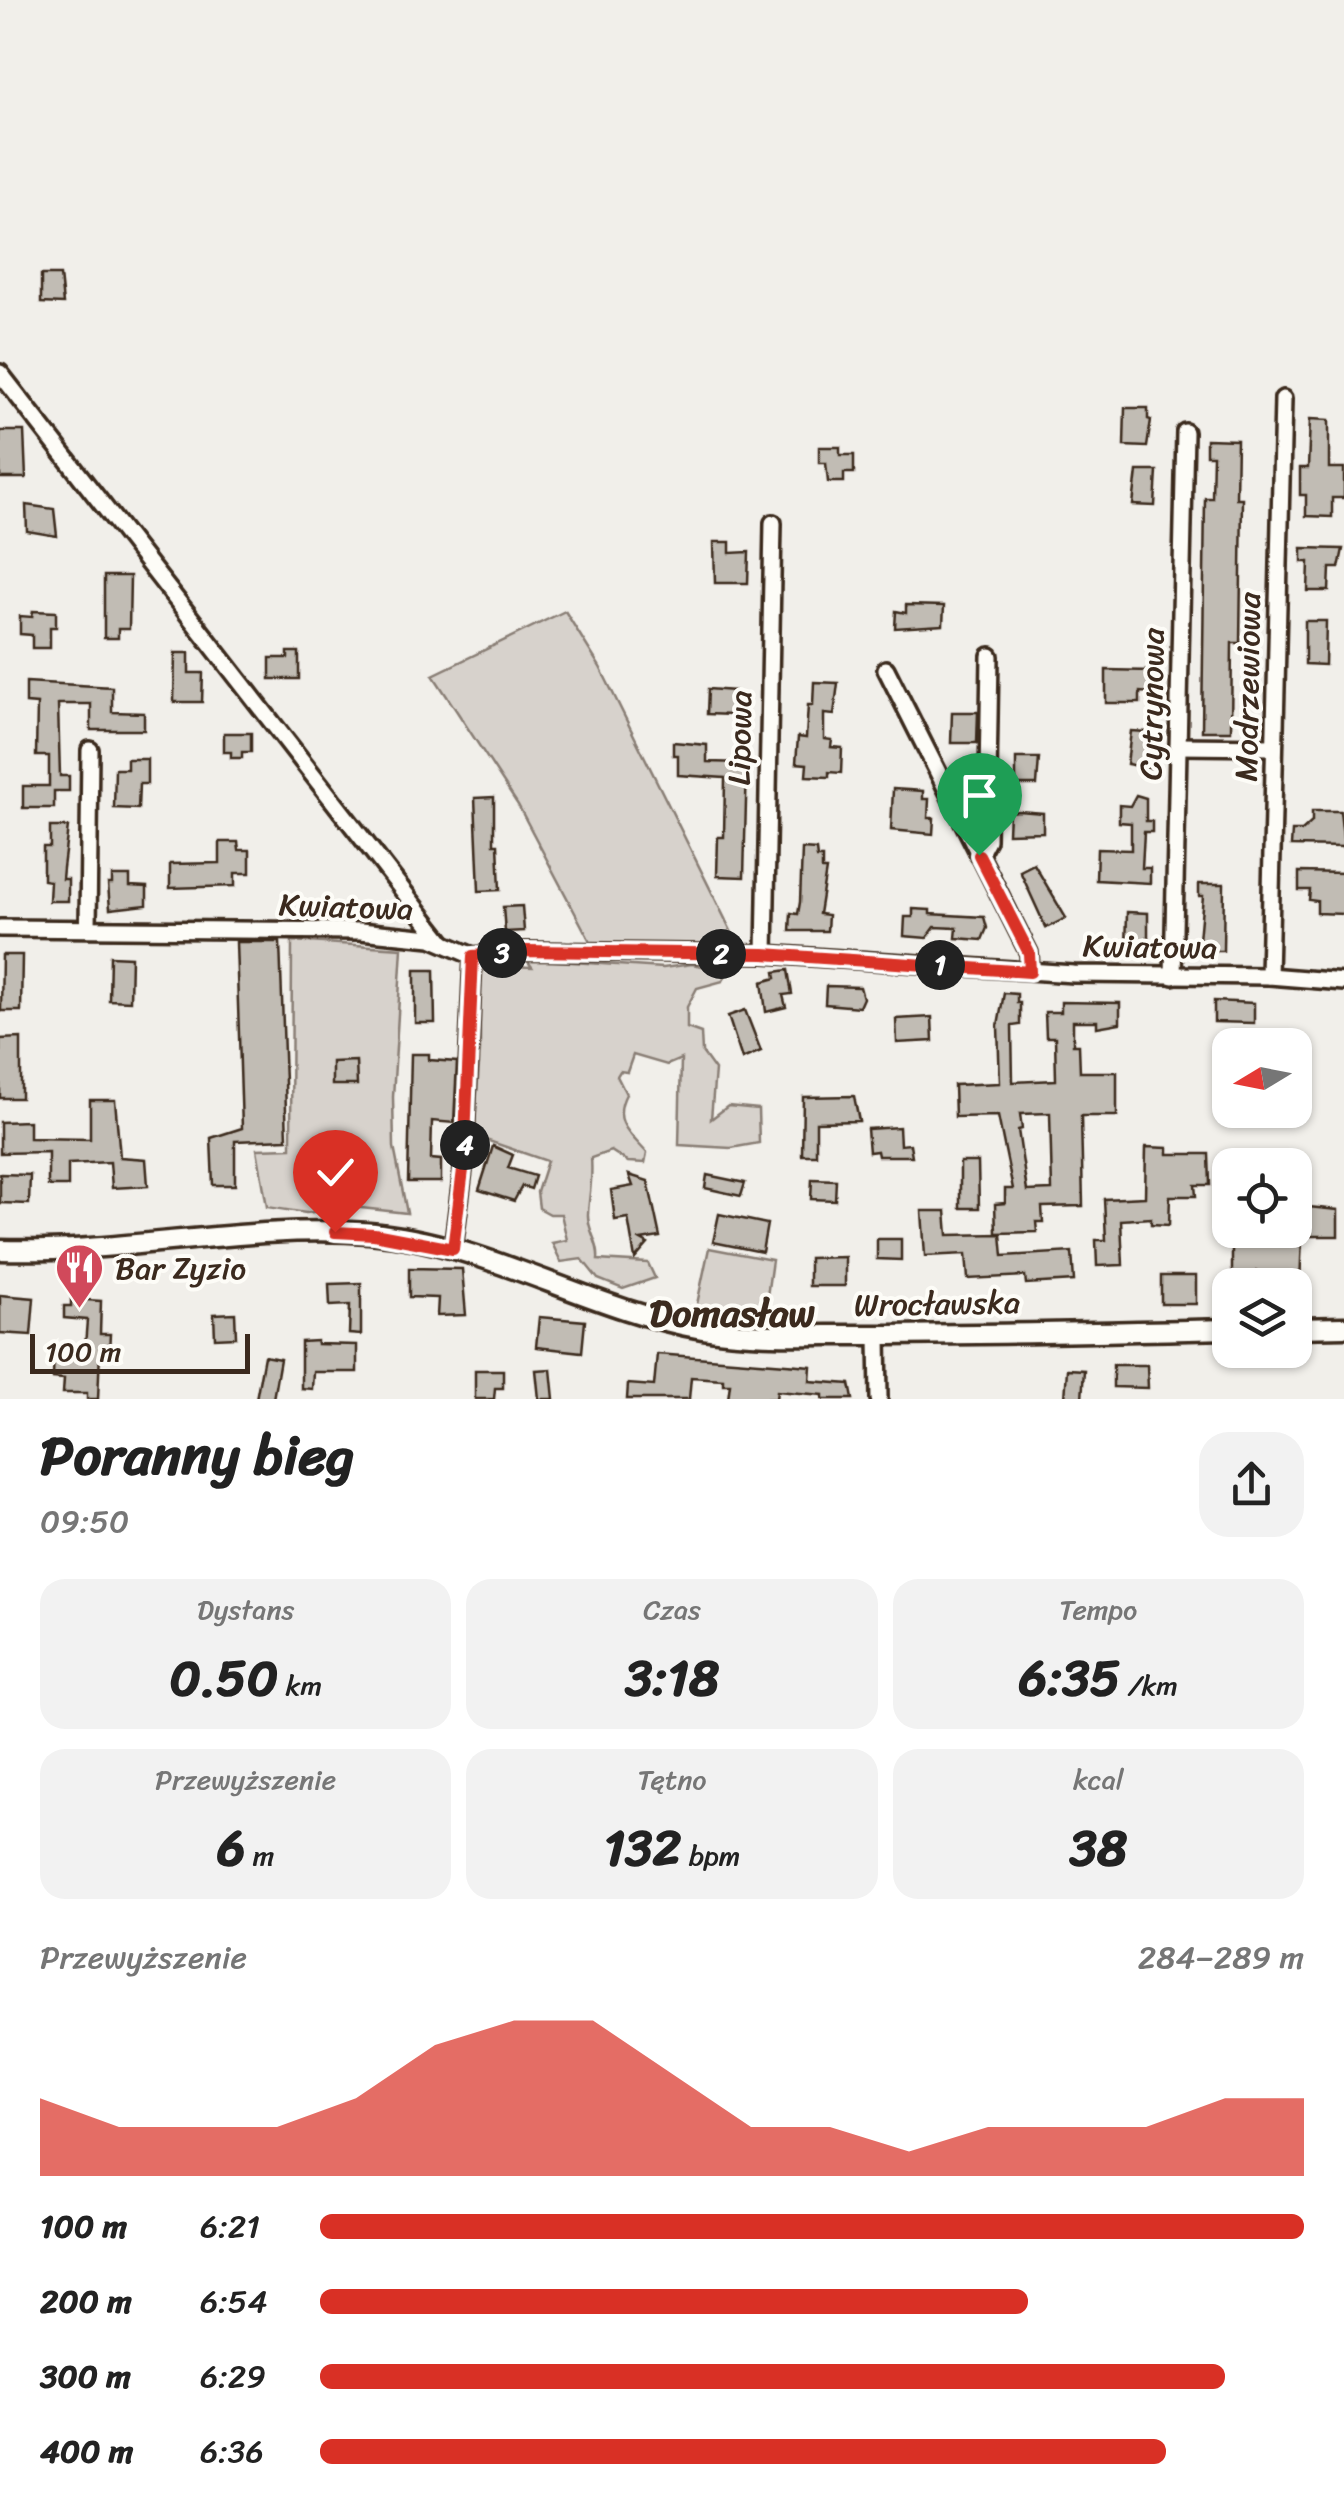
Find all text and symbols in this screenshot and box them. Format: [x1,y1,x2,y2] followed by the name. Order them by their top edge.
[1218,591,1278,782] street label: Modrzewiowa
[1122,627,1182,780] street label: Cytrynowa
[711,690,769,786] street label: Lipowa
[937,753,1022,856] pin
[952,768,1007,823] icon: arrive
[278,876,414,938] street label: Kwiatowa
[1082,917,1218,977] street label: Kwiatowa
[477,928,527,978] pin: 3
[494,928,510,977] text: 3
[696,929,746,979] pin: 2
[713,929,729,978] text: 2
[915,940,965,990] pin: 1
[934,940,946,989] text: 1
[1212,1028,1312,1128] north arrow
[1212,1028,1312,1368] map controls
[440,1120,490,1170] pin: 4
[456,1120,474,1169] text: 4
[293,1130,378,1233] pin
[308,1145,363,1200] icon: check
[1212,1148,1312,1248] button: locate
[115,1240,246,1297] place label: Bar Zyzio
[54,1242,106,1310] restaurant icon: Bar Zyzio
[1212,1268,1312,1368] button: layers
[853,1274,1021,1334] street label: Wrocławska
[649,1280,816,1347] district label: Domasław
[45,1327,121,1376] text: 100 m
[30,1329,250,1374] scale bar
[40,1407,354,1504] text: Poranny bieg
[1199,1432,1304,1537] button: share
[40,1493,129,1550] text: 09:50
[197,1585,294,1634] text: Dystans
[643,1585,701,1634] text: Czas
[1059,1585,1137,1634] text: Tempo
[169,1634,278,1723] text: 0.50
[625,1634,719,1723] text: 3:18
[1019,1634,1120,1723] text: 6:35
[278,1661,322,1710] text: km
[1120,1661,1178,1710] text: /km
[155,1755,336,1804] text: Przewyższenie
[637,1755,706,1804] text: Tętno
[1073,1755,1124,1804] text: kcal
[217,1804,245,1893] text: 6
[604,1804,681,1893] text: 132
[1070,1804,1127,1893] text: 38
[245,1831,274,1880] text: m
[681,1831,740,1880] text: bpm
[40,1929,247,1986] text: Przewyższenie
[1138,1929,1304,1986] text: 284–289 m
[40,2198,127,2255] text: 100 m
[200,2198,260,2255] text: 6:21
[40,2273,132,2330] text: 200 m
[200,2273,267,2330] text: 6:54
[40,2348,131,2405] text: 300 m
[200,2348,266,2405] text: 6:29
[40,2423,133,2480] text: 400 m
[200,2423,264,2480] text: 6:36

